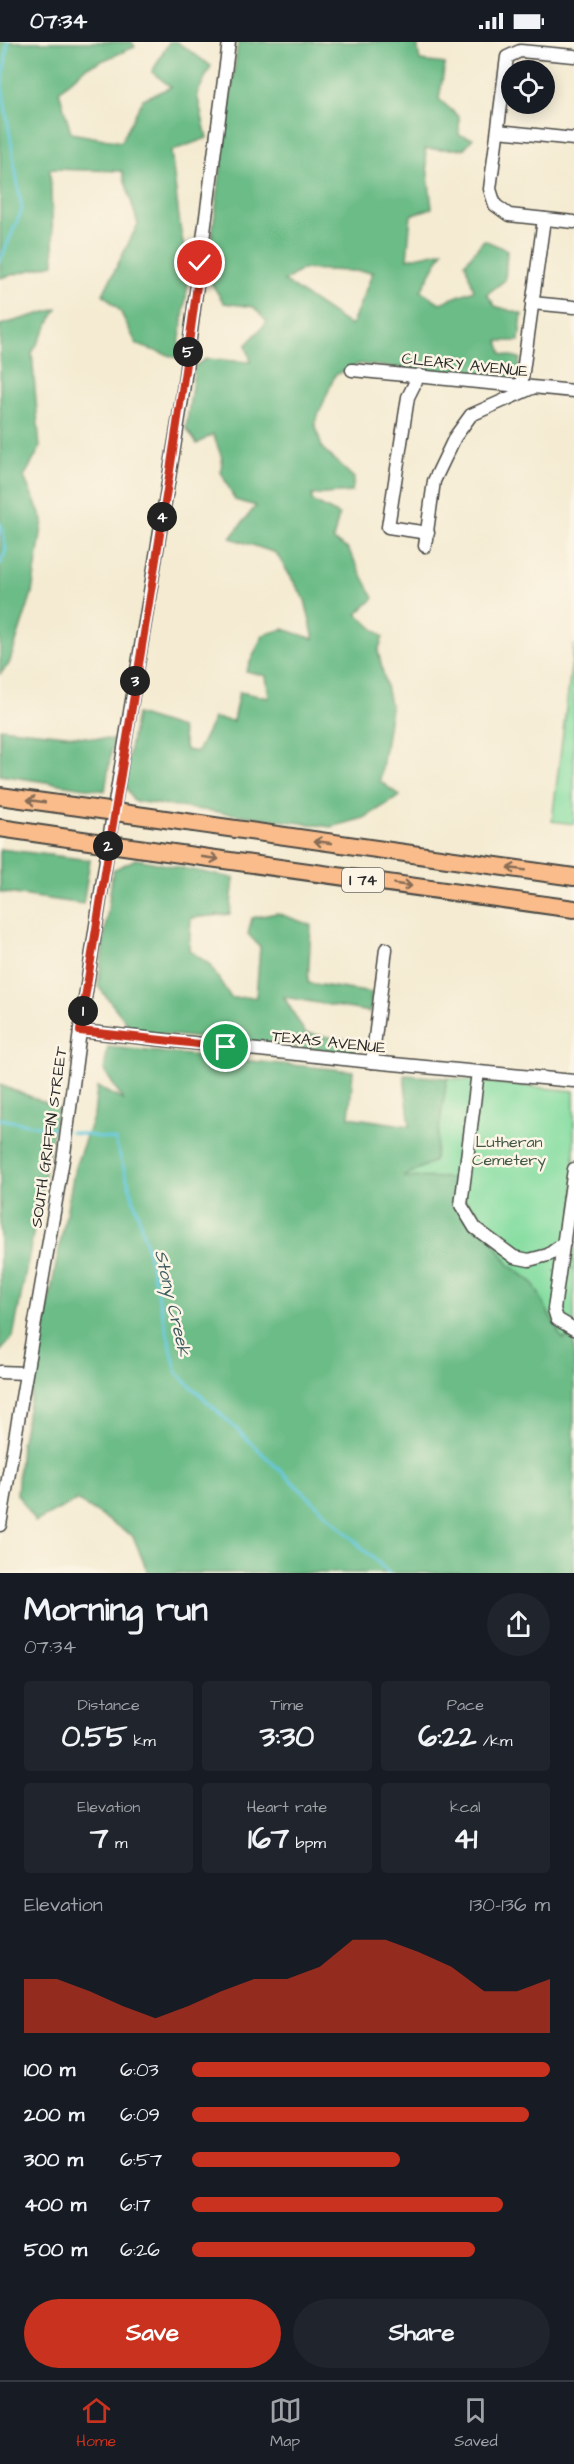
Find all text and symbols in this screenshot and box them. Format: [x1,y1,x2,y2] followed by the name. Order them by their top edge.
[30,6,87,37] text: 07:34
[501,60,555,114] map controls
[501,60,555,114] button: locate
[174,237,225,288] pin
[183,246,216,279] icon: check
[173,337,203,367] pin: 5
[182,341,194,363] text: 5
[401,347,530,383] street label: CLEARY AVENUE
[147,502,177,532] pin: 4
[157,506,167,528] text: 4
[120,666,150,696] pin: 3
[131,670,139,692] text: 3
[27,795,47,806] one-way arrow
[93,831,123,861] pin: 2
[103,835,113,857] text: 2
[314,836,333,847] one-way arrow
[200,853,220,864] one-way arrow
[507,863,526,874] one-way arrow
[342,868,384,892] road number: I 74
[393,880,413,891] one-way arrow
[68,996,98,1026] pin: 1
[82,1000,84,1022] text: 1
[200,1021,251,1072] pin
[271,1025,387,1059] street label: TEXAS AVENUE
[209,1030,242,1063] icon: arrive
[25,1045,73,1229] street label: SOUTH GRIFFIN STREET
[472,1131,546,1172] park label: Lutheran Cemetery
[147,1248,197,1360] water label: Stony Creek
[24,1587,208,1633] text: Morning run
[487,1593,550,1656] button: share
[24,1633,76,1661] text: 07:34
[78,1694,140,1716] text: Distance
[270,1694,304,1716] text: Time
[447,1694,484,1716] text: Pace
[62,1716,127,1758] text: 0.55
[260,1716,314,1758] text: 3:30
[418,1716,476,1758] text: 6:22
[127,1730,156,1752] text: km
[476,1730,512,1752] text: /km
[77,1796,140,1818] text: Elevation
[247,1796,327,1818] text: Heart rate
[450,1796,481,1818] text: kcal
[90,1818,108,1860] text: 7
[248,1818,289,1860] text: 167
[453,1818,477,1860] text: 41
[108,1832,127,1854] text: m
[289,1832,326,1854] text: bpm
[24,1891,103,1919] text: Elevation
[470,1891,550,1919] text: 130–136 m
[24,2056,75,2084] text: 100 m
[120,2056,159,2084] text: 6:03
[24,2101,84,2129] text: 200 m
[120,2101,160,2129] text: 6:09
[24,2146,83,2174] text: 300 m
[120,2146,162,2174] text: 6:57
[24,2191,86,2219] text: 400 m
[120,2191,151,2219] text: 6:17
[24,2236,87,2264] text: 500 m
[120,2236,160,2264] text: 6:26
[24,2299,281,2368] button: Save
[293,2299,550,2368] button: Share
[76,2394,116,2452] tab: Home
[269,2394,302,2452] tab: Map
[454,2394,498,2452] tab: Saved

